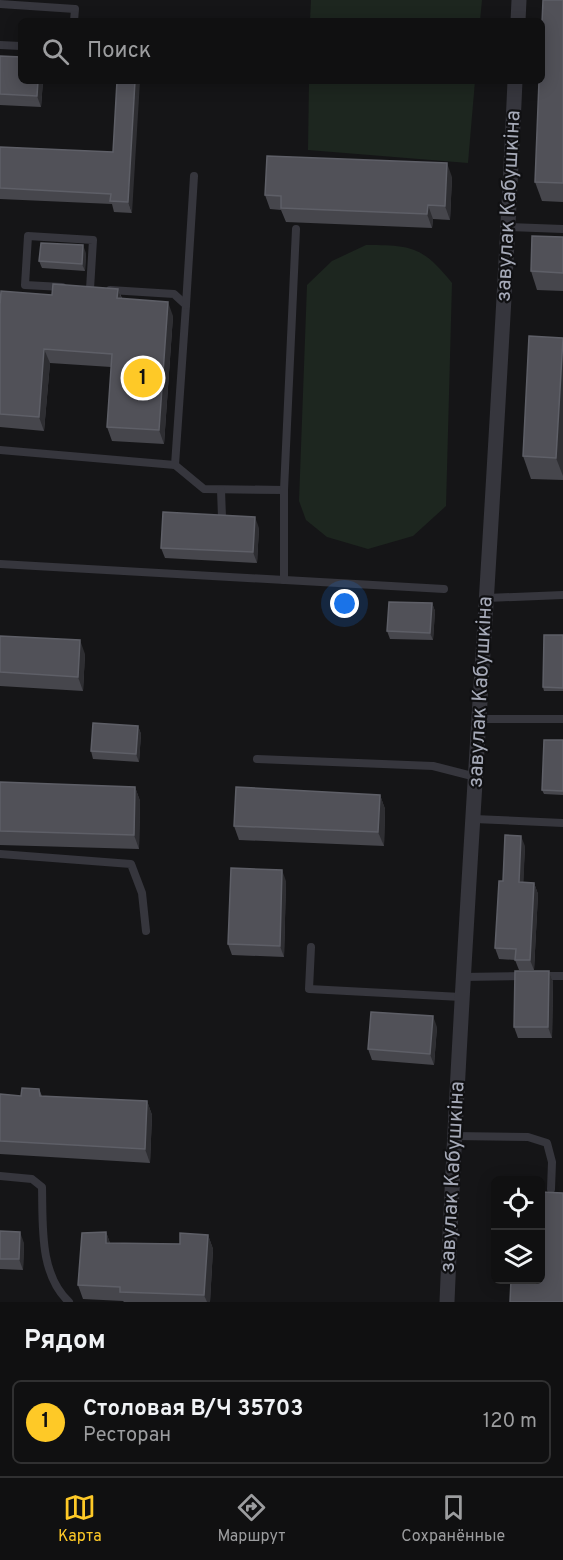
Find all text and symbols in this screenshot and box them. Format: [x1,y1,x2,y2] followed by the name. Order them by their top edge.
[18,18,545,84] search box
[39,35,72,68] icon: search
[87,38,151,65] text: Поиск
[490,109,528,303] street label: завулак Кабушкіна
[124,356,162,400] pin: 1
[330,589,359,618] your location
[462,595,500,789] street label: завулак Кабушкіна
[434,1080,472,1274] street label: завулак Кабушкіна
[491,1176,545,1284] map controls
[491,1176,545,1230] button: locate
[491,1230,545,1284] button: layers
[24,1325,106,1358] text: Рядом
[83,1396,303,1423] text: Столовая В/Ч 35703
[42,1409,50,1435] text: 1
[483,1409,537,1435] text: 120 m
[83,1423,171,1449] text: Ресторан
[58,1491,102,1547] tab: Карта
[217,1491,286,1547] tab: Маршрут
[401,1491,505,1547] tab: Сохранённые

